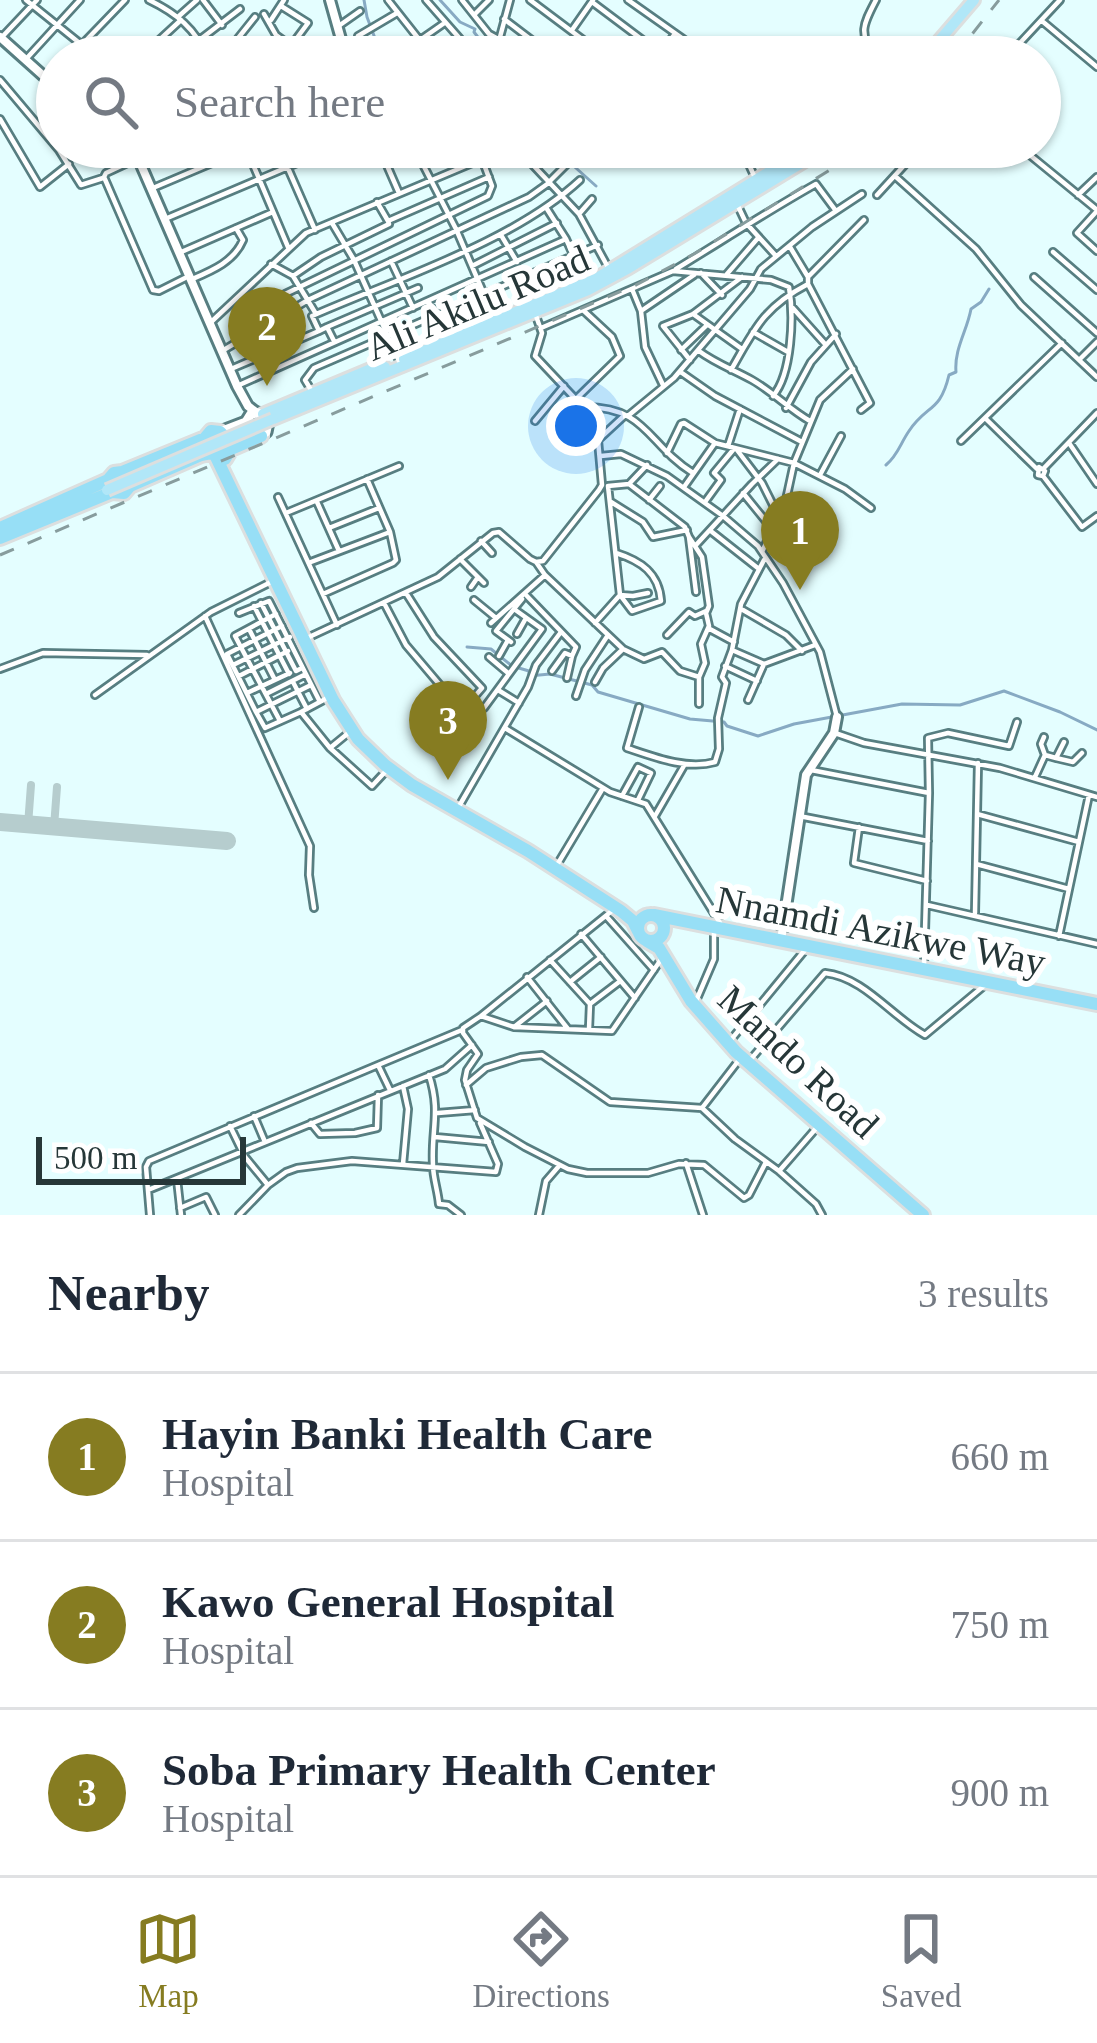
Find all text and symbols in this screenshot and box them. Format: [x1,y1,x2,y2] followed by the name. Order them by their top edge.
[36,36,1061,168] search box
[78,69,144,135] icon: search
[174,77,385,127] text: Search here
[359,236,596,369] street label: Ali Akilu Road
[228,287,306,386] pin: 2
[546,396,606,456] your location
[761,491,839,590] pin: 1
[409,681,487,780] pin: 3
[713,878,1049,985] street label: Nnamdi Azikwe Way
[710,977,888,1147] street label: Mando Road
[36,1131,246,1184] scale bar
[54,1140,137,1176] text: 500 m
[48,1265,209,1321] text: Nearby
[918,1272,1049,1315] text: 3 results
[162,1409,652,1459] text: Hayin Banki Health Care
[77,1435,97,1478] text: 1
[950,1435,1049,1478] text: 660 m
[162,1461,294,1504] text: Hospital
[162,1577,614,1627] text: Kawo General Hospital
[77,1603,97,1646] text: 2
[950,1603,1049,1646] text: 750 m
[162,1629,294,1672] text: Hospital
[162,1745,716,1795] text: Soba Primary Health Center
[77,1771,97,1814] text: 3
[950,1771,1049,1814] text: 900 m
[162,1797,294,1840] text: Hospital
[135,1906,201,2015] tab: Map
[472,1906,610,2015] tab: Directions
[881,1906,962,2015] tab: Saved

